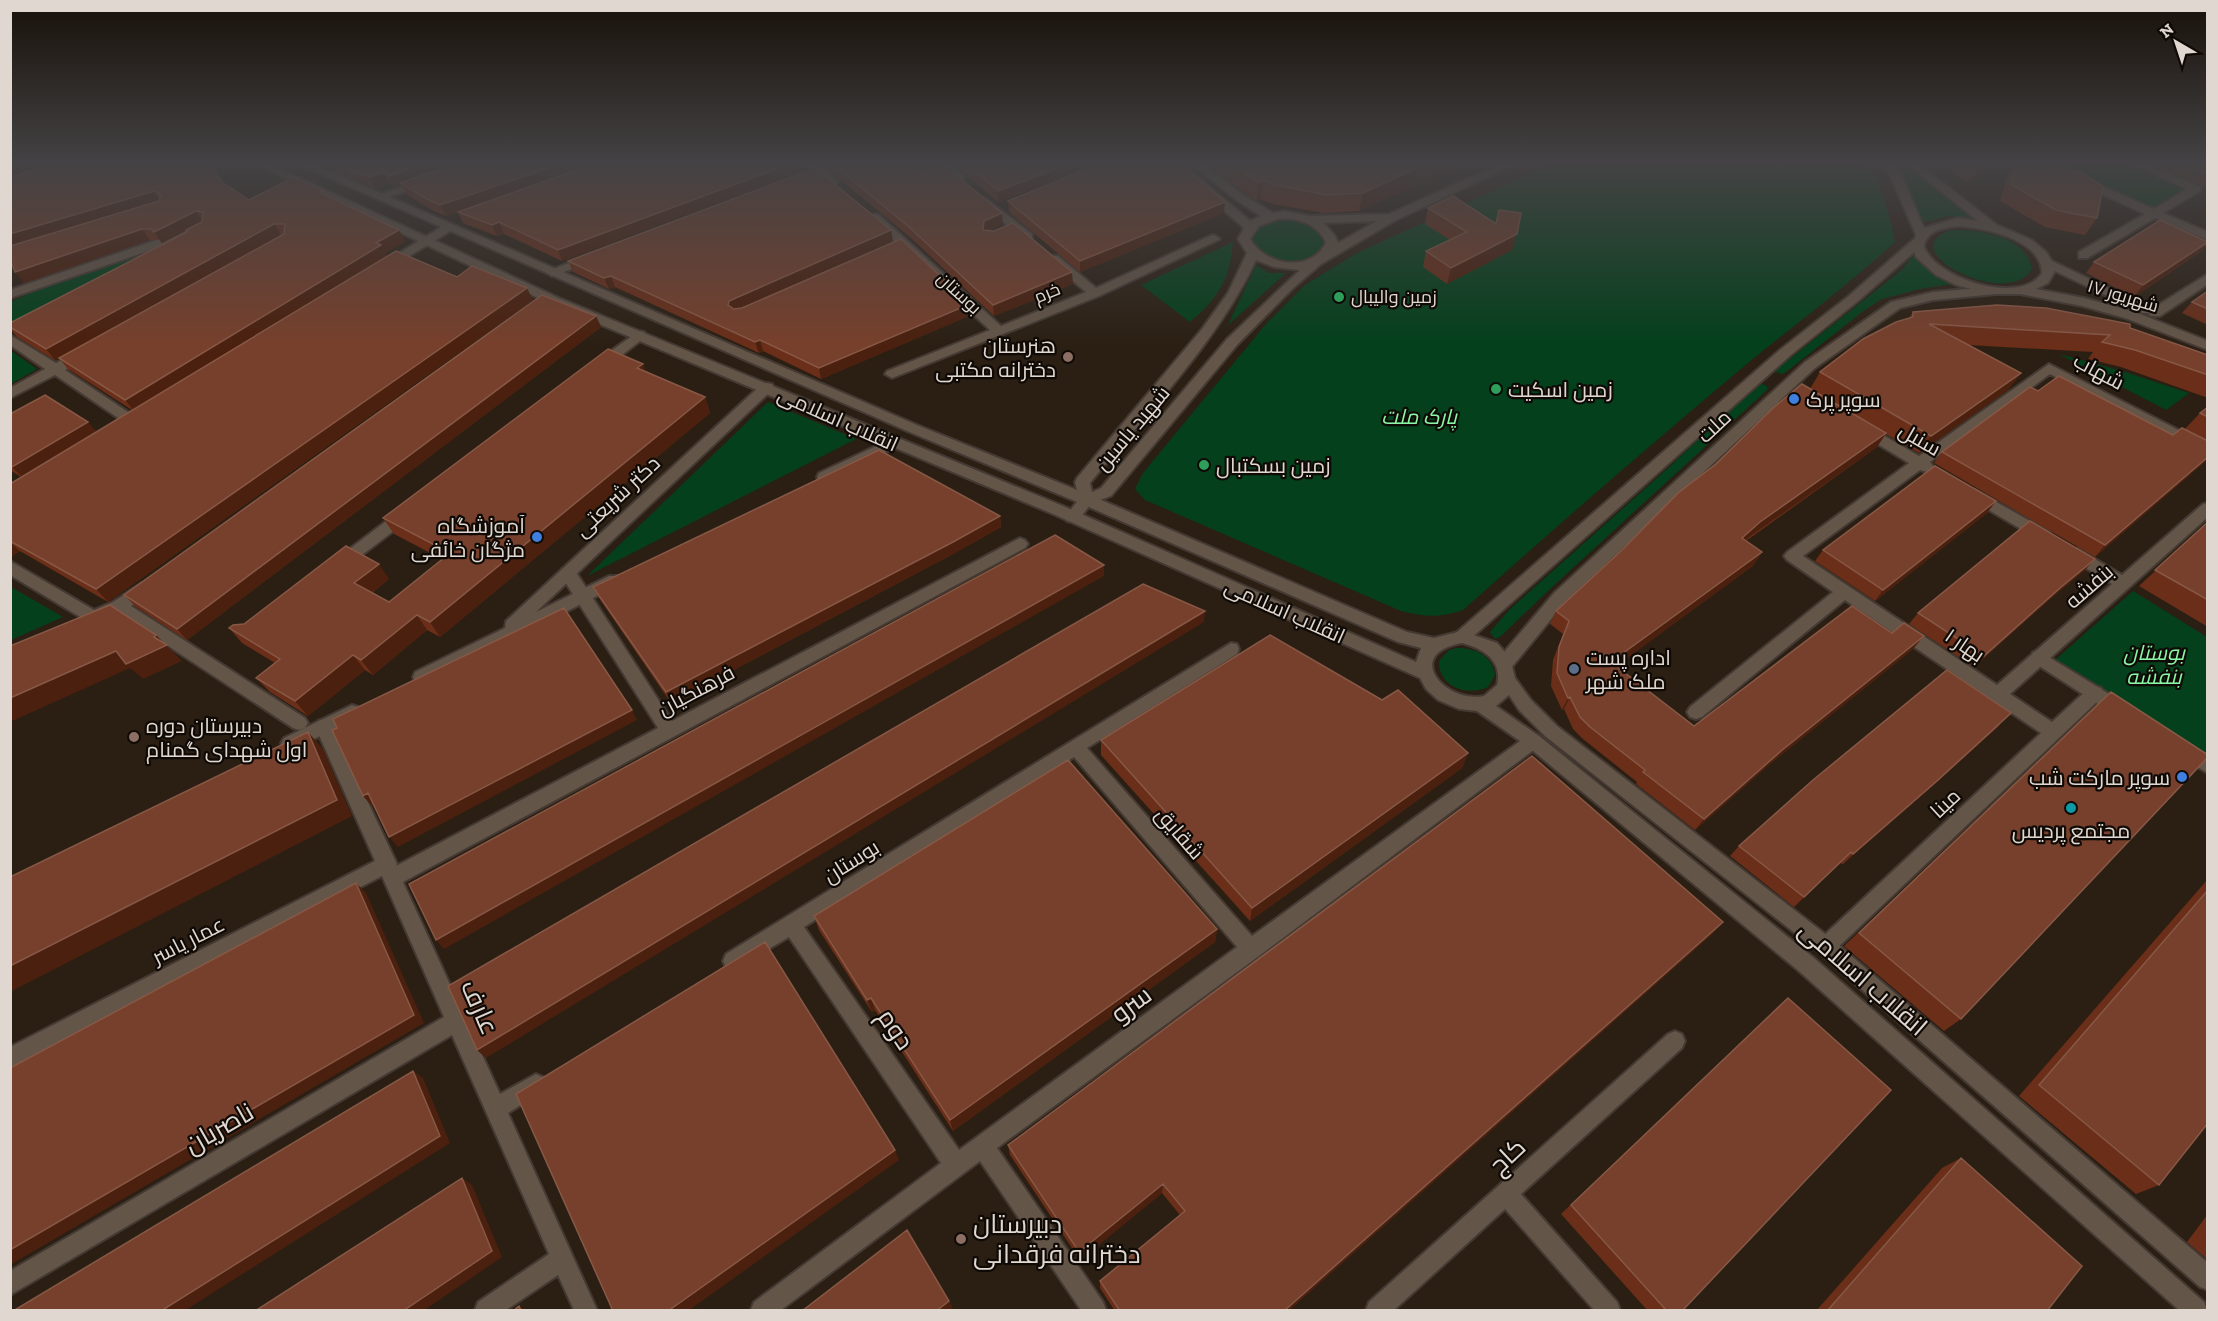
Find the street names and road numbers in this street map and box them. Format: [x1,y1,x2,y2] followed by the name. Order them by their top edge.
[932,267,986,319] street label: بوستان
[2085,275,2161,317] street label: ۱۷ شهریور
[1031,278,1064,309] street label: خرم
[2069,347,2129,396] street label: شهاب
[1089,380,1176,476] street label: شهید یاسین
[773,381,902,458] street label: انقلاب اسلامی
[1692,404,1736,448] street label: ملت
[1894,417,1945,462] street label: سنبل
[569,450,666,543] street label: دکتر شریعتی
[2060,558,2118,614] street label: بنفشه
[1220,573,1349,650] street label: انقلاب اسلامی
[1940,623,1990,668] street label: بهار ۱
[653,659,739,721] street label: فرهنگیان
[1925,783,1965,823] street label: مینا
[1150,802,1210,865] street label: شقایق
[818,834,884,889] street label: بوستان
[147,911,229,969] street label: عمار یاسر
[1792,913,1934,1043] street label: انقلاب اسلامی
[454,975,506,1039] street label: عارف
[1104,978,1158,1030] street label: سرو
[869,1002,921,1057] street label: دوم
[179,1095,259,1161] street label: ناصریان
[1482,1131,1533,1182] street label: کاج

